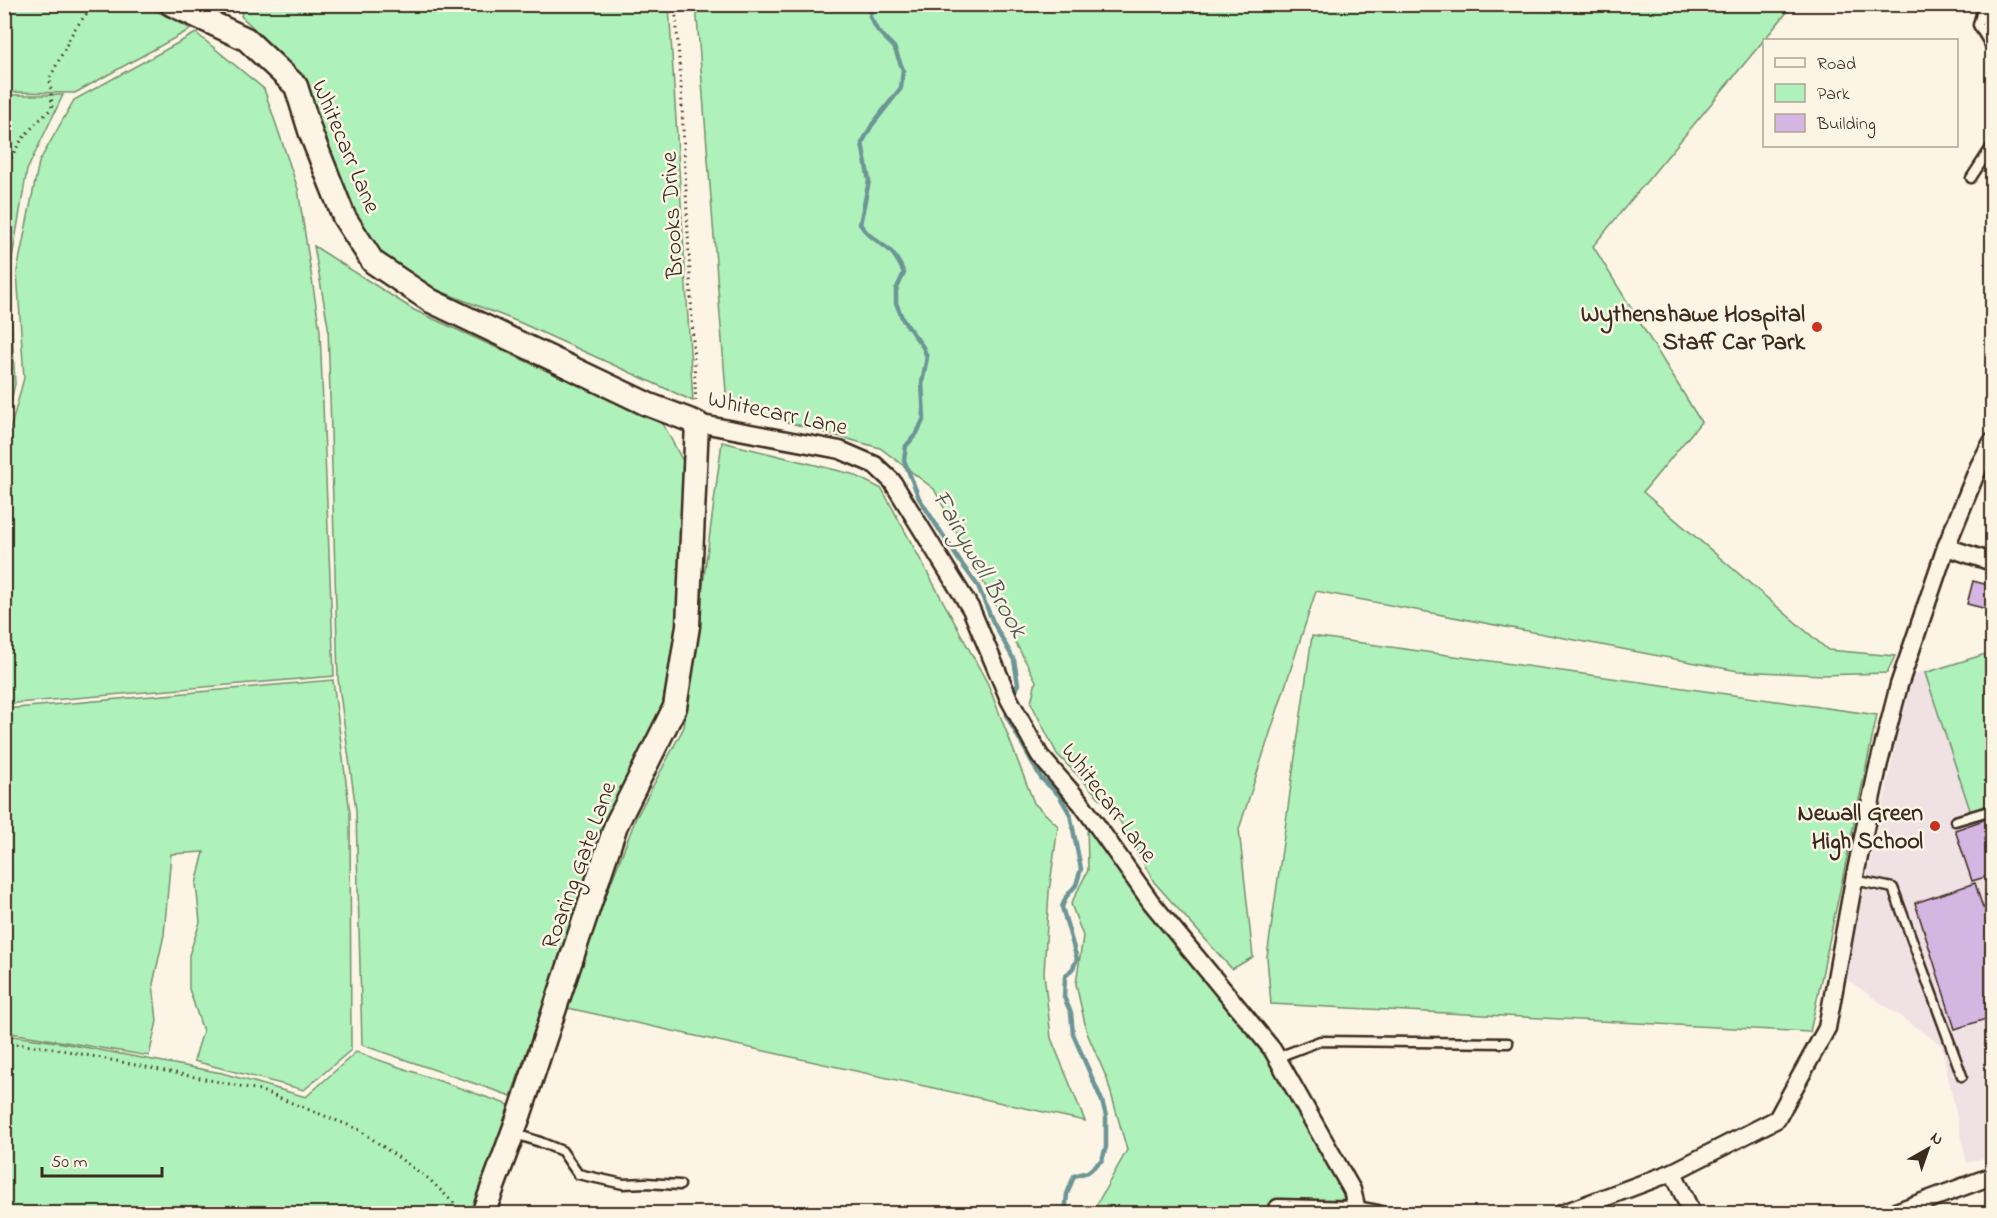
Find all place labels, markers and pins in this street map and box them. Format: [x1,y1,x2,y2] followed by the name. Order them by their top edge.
[1581,298,1805,361] place label: Wythenshawe Hospital Staff Car Park
[1810,320,1824,334] marker: Wythenshawe Hospital Staff Car Park
[1797,797,1923,861] place label: Newall Green High School
[1928,819,1942,833] marker: Newall Green High School

